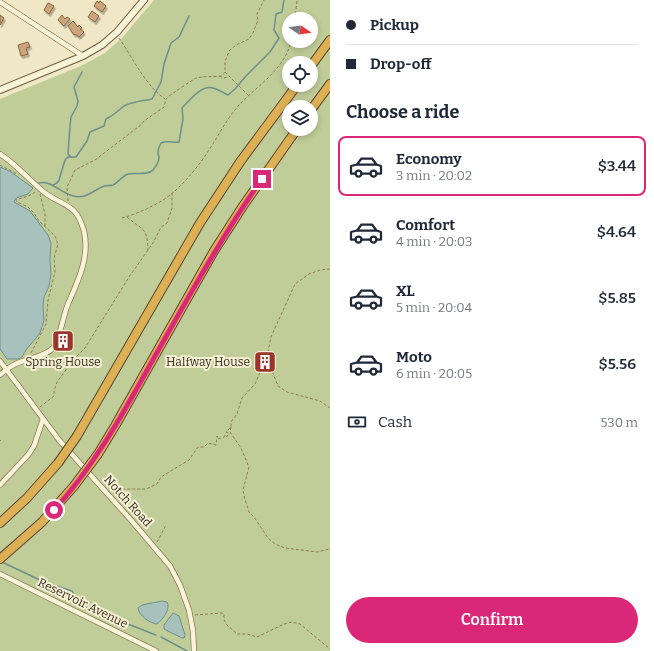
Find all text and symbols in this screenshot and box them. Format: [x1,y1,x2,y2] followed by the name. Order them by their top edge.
[282,12,318,48] north arrow
[282,12,318,136] map controls
[370,16,419,34] text: Pickup
[370,55,431,73] text: Drop-off
[282,56,318,92] button: locate
[282,100,318,136] button: layers
[346,101,459,123] text: Choose a ride
[348,148,384,184] icon: car
[396,150,462,168] text: Economy
[598,157,636,175] text: $3.44
[396,168,472,183] text: 3 min · 20:02
[253,170,271,188] route end
[348,214,384,250] icon: car
[396,216,455,234] text: Comfort
[597,223,636,241] text: $4.64
[396,234,473,249] text: 4 min · 20:03
[348,280,384,316] icon: car
[396,282,415,300] text: XL
[598,289,636,307] text: $5.85
[396,300,472,315] text: 5 min · 20:04
[50,328,76,354] building icon: Spring House
[348,346,384,382] icon: car
[396,348,432,366] text: Moto
[252,349,278,375] building icon: Halfway House
[25,355,101,369] place label: Spring House
[166,355,250,369] place label: Halfway House
[599,355,636,373] text: $5.56
[396,366,472,381] text: 6 min · 20:05
[346,411,368,433] icon: cash
[378,413,412,431] text: Cash
[601,415,638,430] text: 530 m
[101,472,155,530] street label: Notch Road
[45,501,63,519] route start
[36,575,130,631] street label: Reservoir Avenue
[346,597,638,643] button: Confirm

